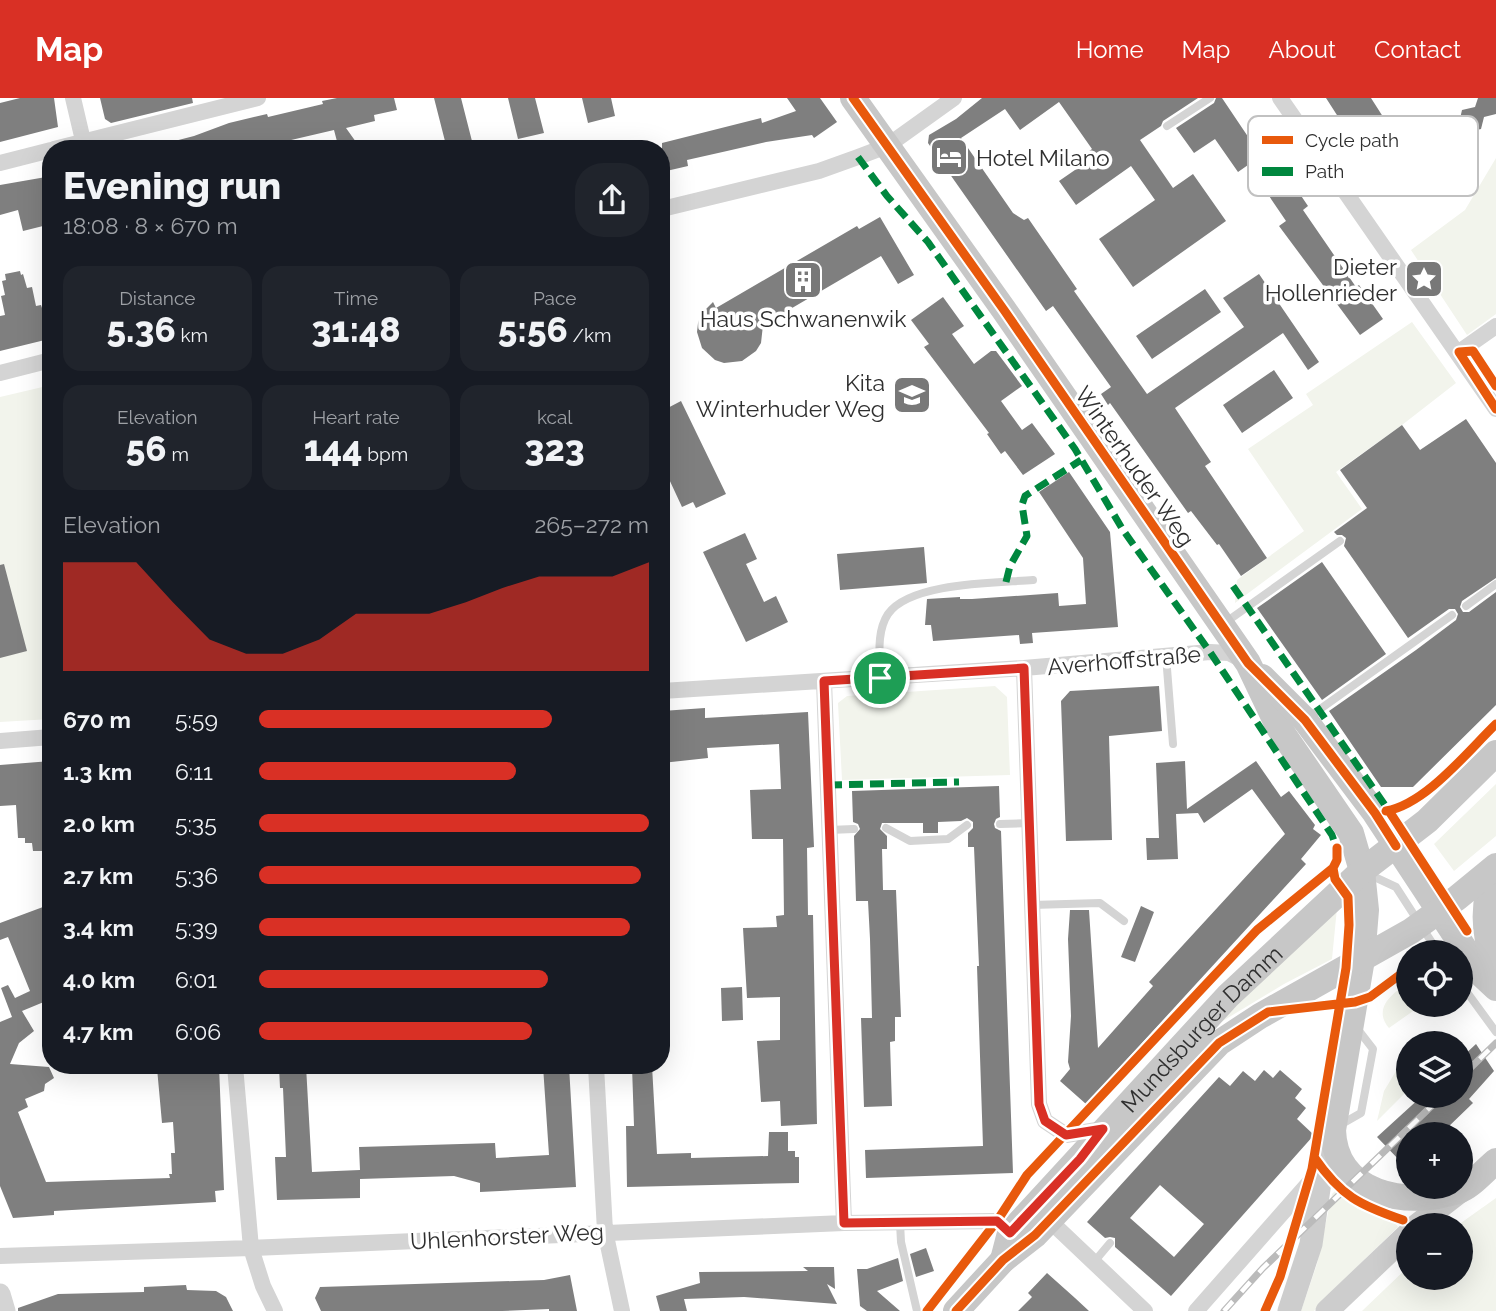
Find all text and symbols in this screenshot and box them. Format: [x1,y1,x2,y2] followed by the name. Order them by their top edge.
[35,30,103,69] text: Map
[1076,35,1144,64] text: Home
[1182,35,1230,64] text: Map
[1268,35,1336,64] text: About
[1374,35,1461,64] text: Contact
[1248,116,1478,196] legend
[1305,129,1399,151] text: Cycle path
[928,136,970,178] hotel icon: Hotel Milano
[976,144,1110,171] place label: Hotel Milano
[1305,160,1344,182] text: Path
[63,163,281,208] text: Evening run
[575,163,649,237] button: share
[63,212,238,239] text: 18:08 · 8 × 670 m
[1265,253,1397,306] place label: Dieter Hollenrieder
[1403,258,1445,300] place icon: Dieter Hollenrieder
[782,259,824,301] building icon: Haus Schwanenwik
[119,287,195,309] text: Distance
[334,287,378,309] text: Time
[533,287,576,309] text: Pace
[700,305,906,332] place label: Haus Schwanenwik
[107,309,176,350] text: 5.36
[311,309,401,350] text: 31:48
[498,309,568,350] text: 5:56
[176,324,208,346] text: km
[568,324,612,346] text: /km
[696,369,885,422] place label: Kita Winterhuder Weg
[891,374,933,416] school or university icon: Kita Winterhuder Weg
[1070,381,1200,551] street label: Winterhuder Weg
[117,406,198,428] text: Elevation
[312,406,400,428] text: Heart rate
[537,406,572,428] text: kcal
[126,428,167,469] text: 56
[304,428,362,469] text: 144
[525,428,585,469] text: 323
[167,443,189,465] text: m
[362,443,408,465] text: bpm
[63,511,161,538] text: Elevation
[534,511,649,538] text: 265–272 m
[1046,640,1202,680] street label: Averhoffstraße
[850,648,910,708] pin
[861,659,899,697] icon: arrive
[63,706,131,733] text: 670 m
[175,706,218,733] text: 5:59
[63,758,132,785] text: 1.3 km
[175,758,213,785] text: 6:11
[63,810,135,837] text: 2.0 km
[175,810,217,837] text: 5:35
[63,862,133,889] text: 2.7 km
[175,862,218,889] text: 5:36
[63,914,134,941] text: 3.4 km
[175,914,218,941] text: 5:39
[1115,939,1287,1117] street label: Mundsburger Damm
[1396,940,1473,1290] map controls
[1396,940,1473,1017] button: locate
[63,966,135,993] text: 4.0 km
[175,966,217,993] text: 6:01
[63,1018,134,1045] text: 4.7 km
[175,1018,221,1045] text: 6:06
[1396,1031,1473,1108] button: layers
[1396,1122,1473,1199] button: +
[1396,1213,1473,1290] button: −
[409,1217,605,1255] street label: Uhlenhorster Weg

